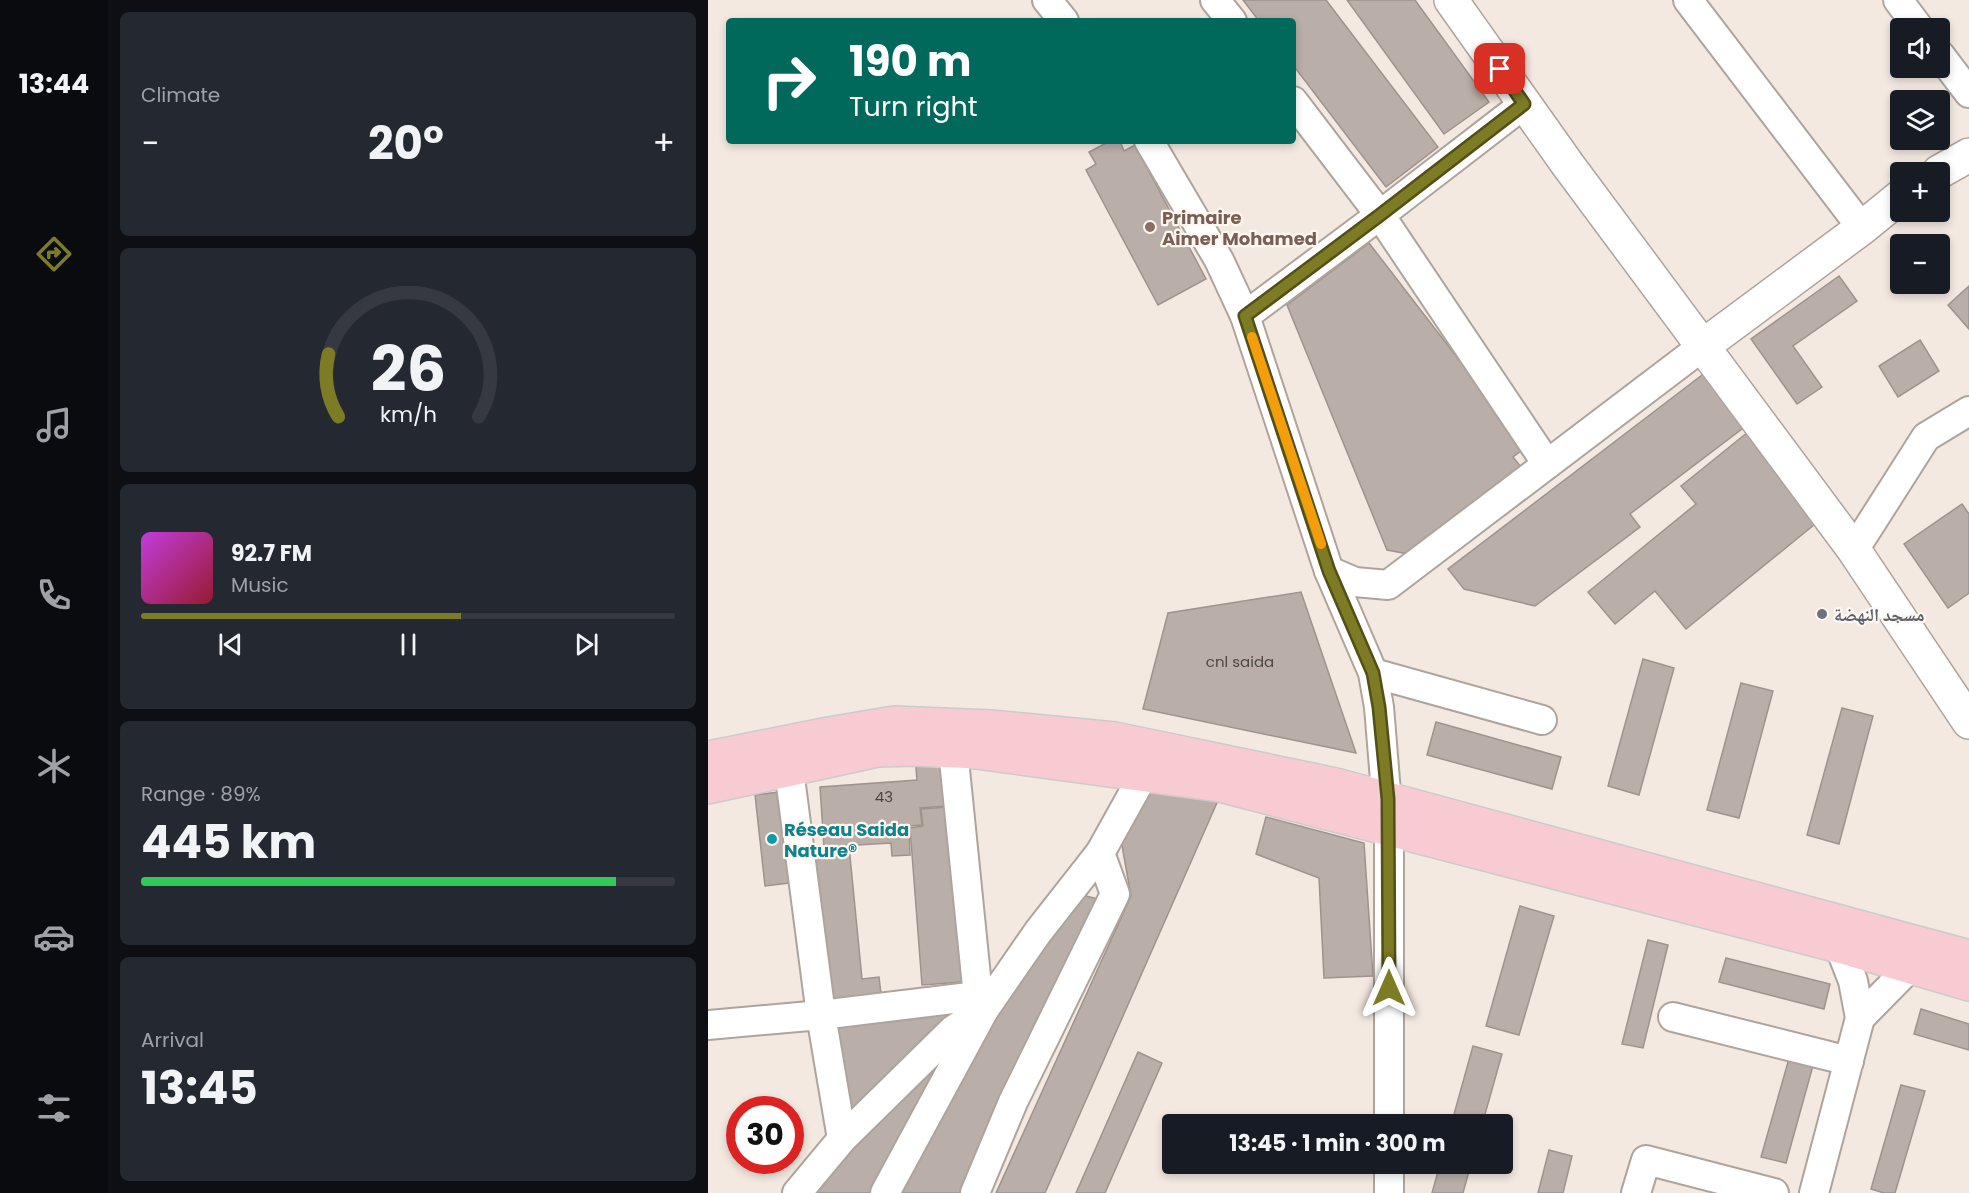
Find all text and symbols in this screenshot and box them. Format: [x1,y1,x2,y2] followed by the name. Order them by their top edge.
[1890,18,1950,294] map controls
[1890,18,1950,78] button: sound
[849,32,971,91] text: 190 m
[750,42,828,120] icon: right
[1474,43,1525,94] pin
[1483,52,1516,85] icon: arrive
[19,65,89,102] text: 13:44
[141,81,220,109] text: Climate
[849,88,978,125] text: Turn right
[1890,90,1950,150] button: layers
[368,112,444,175] text: 20°
[141,120,159,167] text: −
[652,120,675,167] text: +
[1890,162,1950,222] button: +
[1162,205,1317,251] place label: Primaire Aimer Mohamed
[1143,220,1157,234] marker: Primaire Aimer Mohamed
[33,233,75,275] icon: directions
[1890,234,1950,294] button: −
[370,325,446,413] text: 26
[379,400,437,431] text: km/h
[33,404,75,446] icon: music
[231,538,312,569] text: 92.7 FM
[231,571,289,599] text: Music
[33,574,75,616] icon: phone
[1834,602,1924,627] place label: مسجد النهضة
[1815,607,1829,621] marker: مسجد النهضة
[214,628,247,661] icon: previous
[392,628,425,661] icon: pause
[570,628,603,661] icon: next
[1206,651,1274,672] house number: cnl saida
[33,745,75,787] icon: climate
[141,780,261,808] text: Range · 89%
[875,786,893,807] house number: 43
[141,811,316,874] text: 445 km
[784,817,909,863] place label: Réseau Saida Nature®
[765,832,779,846] marker: Réseau Saida Nature®
[33,916,75,958] icon: car
[1357,956,1421,1020] position arrow
[141,1026,204,1054] text: Arrival
[141,1057,258,1120] text: 13:45
[33,1087,75,1129] icon: filters
[726,1096,804,1174] speed limit sign: 30
[1229,1128,1446,1159] text: 13:45 · 1 min · 300 m

